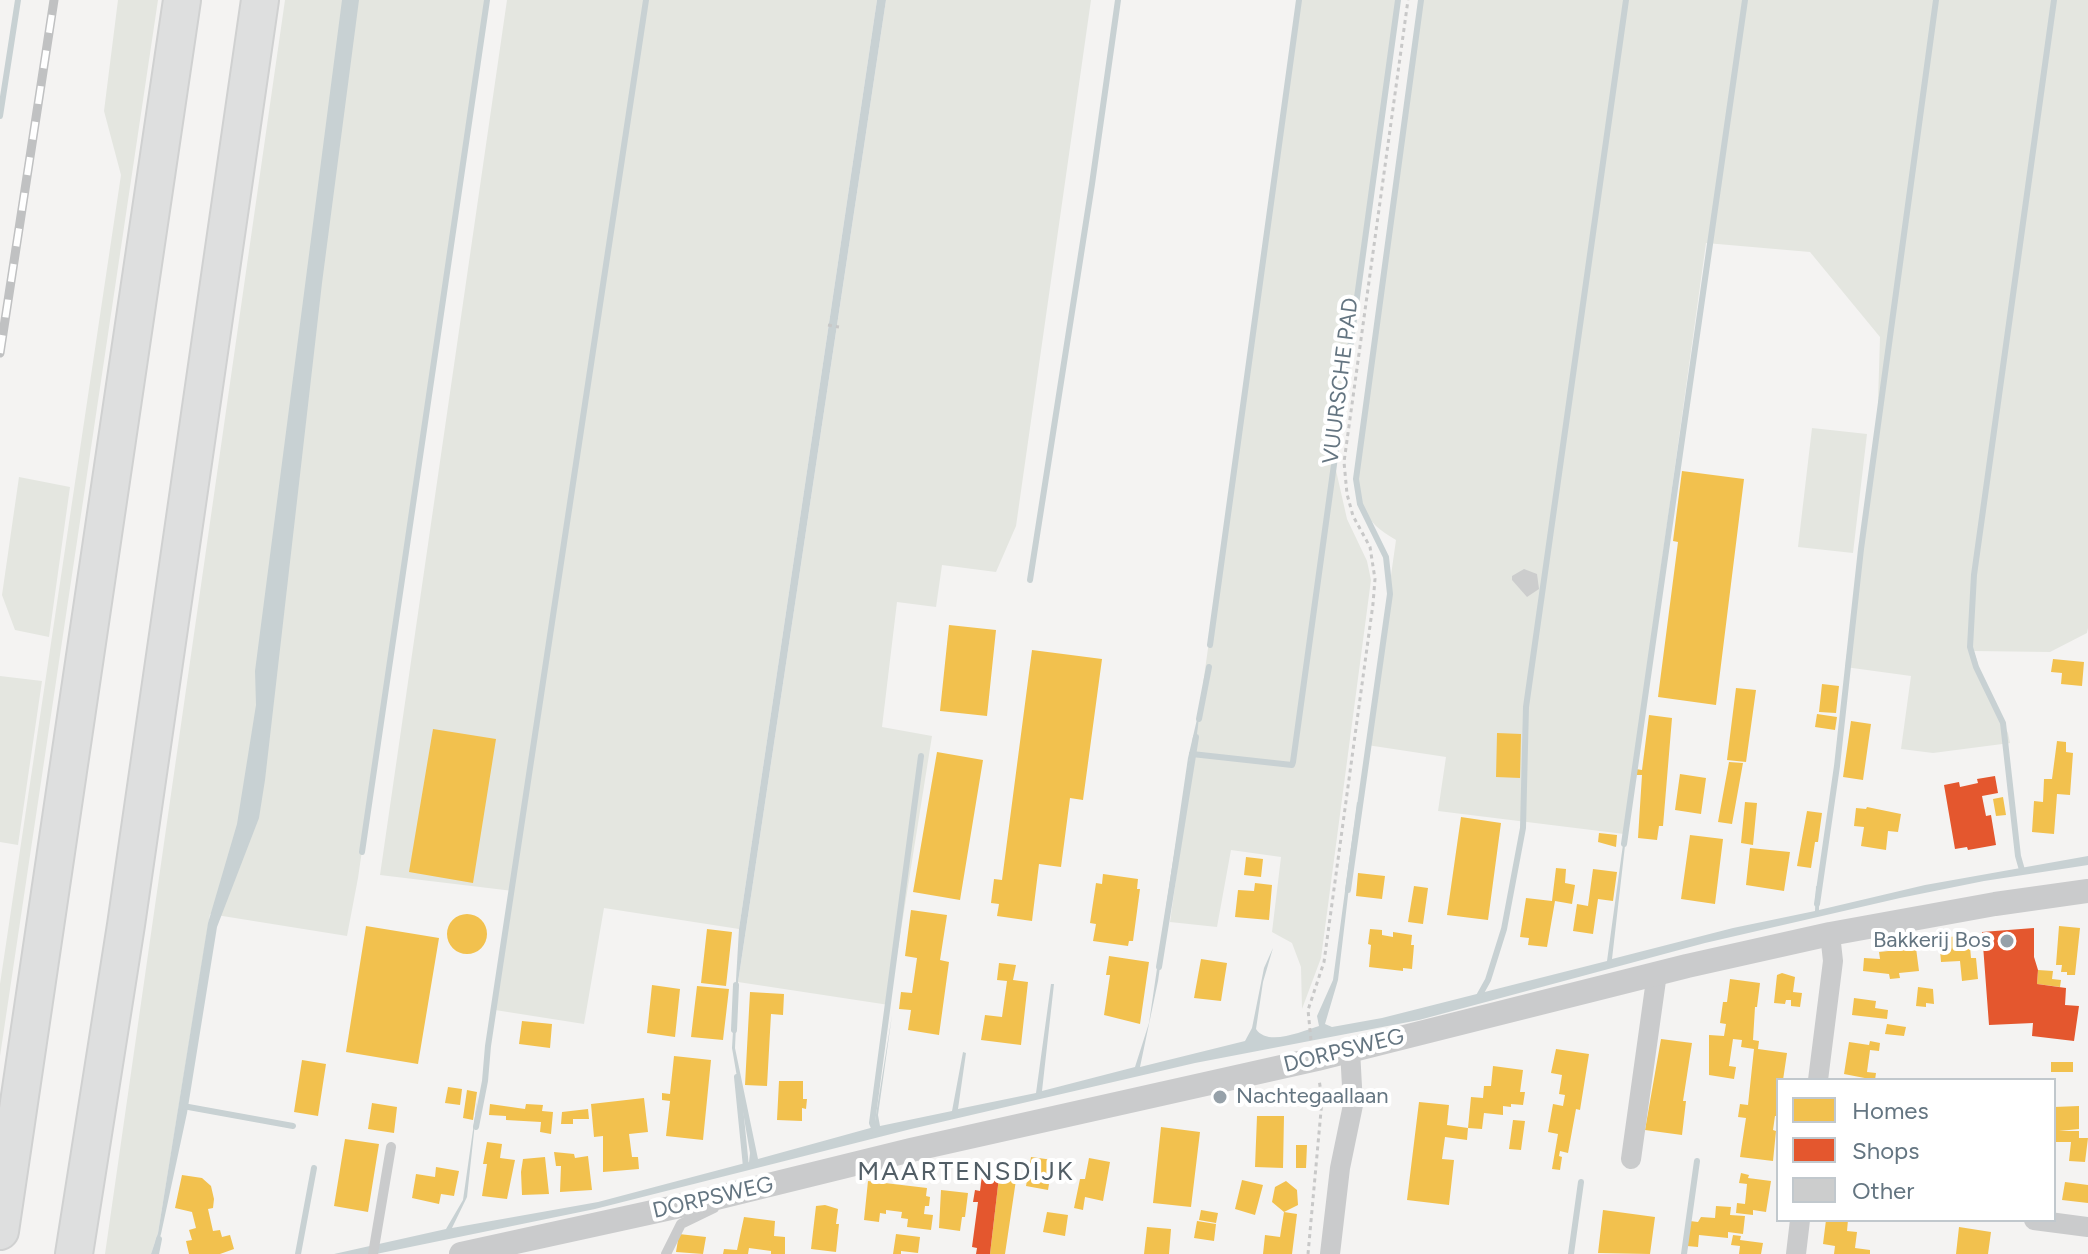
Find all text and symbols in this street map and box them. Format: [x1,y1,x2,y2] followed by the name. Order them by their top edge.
[1318,296,1364,466] street label: VUURSCHE PAD
[1873,928,1991,954] place label: Bakkerij Bos
[1998,932,2016,950] marker: Bakkerij Bos
[1281,1023,1407,1079] street label: DORPSWEG
[1776,1078,2056,1222] legend
[1236,1084,1388,1110] place label: Nachtegaallaan
[1211,1088,1229,1106] marker: Nachtegaallaan
[1852,1096,1929,1125] text: Homes
[1852,1136,1919,1165] text: Shops
[857,1156,1075,1188] district label: MAARTENSDIJK
[650,1171,776,1225] street label: DORPSWEG
[1852,1176,1914,1205] text: Other

